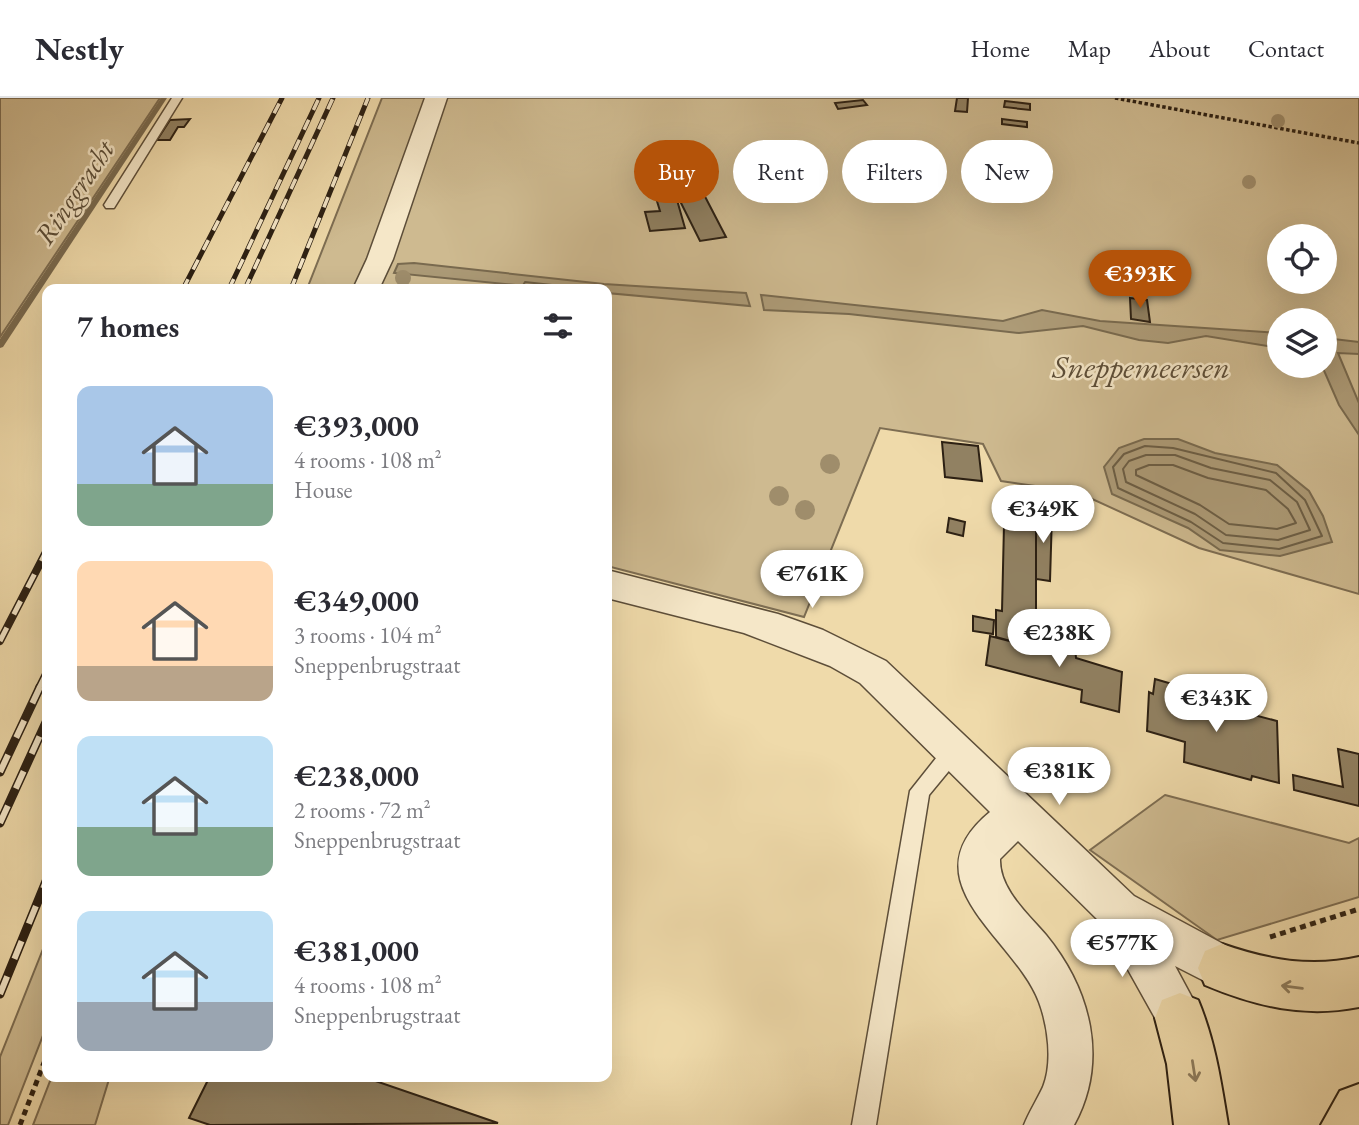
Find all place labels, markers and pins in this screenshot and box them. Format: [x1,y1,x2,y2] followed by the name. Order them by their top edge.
[1091,250,1189,310] pin: €393K
[994,486,1092,545] pin: €349K
[763,550,861,610] pin: €761K
[1010,610,1108,669] pin: €238K
[1167,674,1265,734] pin: €343K
[1010,748,1108,807] pin: €381K
[1073,920,1171,979] pin: €577K

